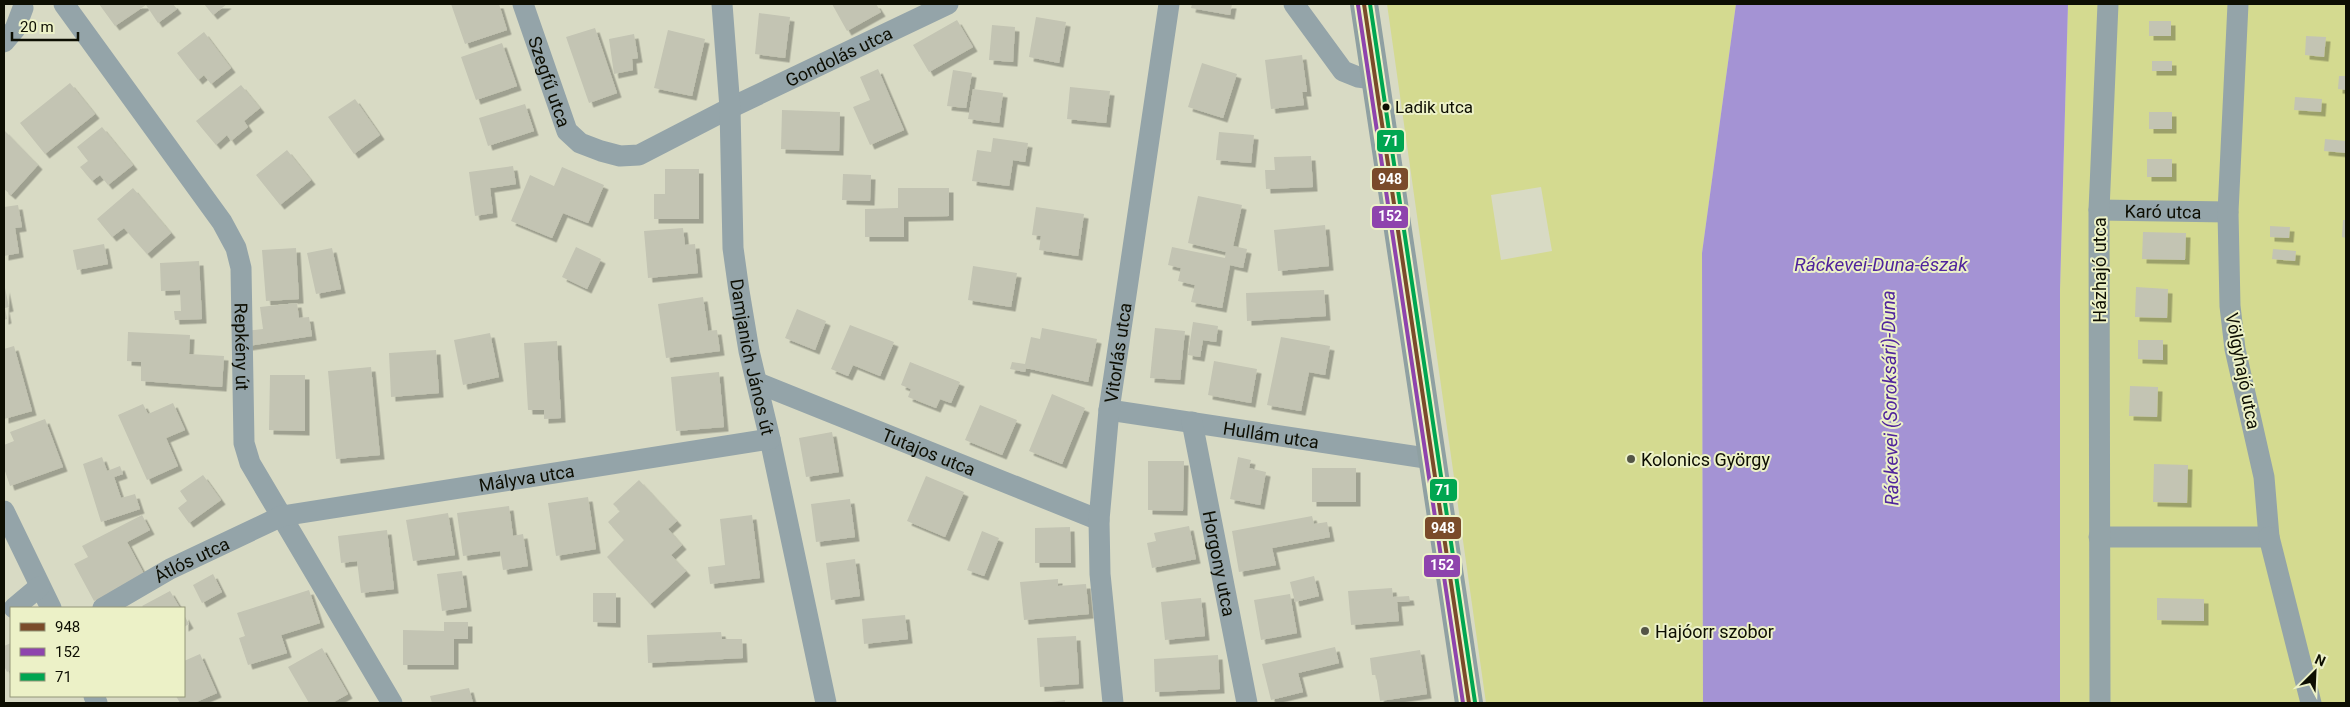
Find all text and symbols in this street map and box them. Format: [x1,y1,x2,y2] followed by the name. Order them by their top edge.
[12,10,79,42] scale bar
[20,18,54,36] text: 20 m
[782,22,895,91] street label: Gondolás utca
[524,33,575,130] street label: Szegfű utca
[1395,97,1473,117] place label: Ladik utca
[1381,102,1391,112] marker: Ladik utca
[1376,129,1405,153] line badge: 71
[1383,133,1399,149] text: 71
[1371,167,1409,191] line badge: 948
[1378,171,1402,187] text: 948
[2124,200,2202,222] street label: Karó utca
[1371,205,1409,229] line badge: 152
[1378,208,1402,224] text: 152
[2089,217,2110,323] street label: Házhajó utca
[1794,253,1968,276] water label: Ráckevei-Duna-észak
[727,277,779,437] street label: Damjanich János út
[1877,290,1903,506] water label: Ráckevei (Soroksári)-Duna
[1100,301,1135,404] street label: Vitorlás utca
[231,302,254,391] street label: Repkény út
[2221,311,2265,431] street label: Völgyhajó utca
[1222,417,1321,452] street label: Hullám utca
[879,423,979,480] street label: Tutajos utca
[1641,449,1770,470] place label: Kolonics György
[1625,453,1637,465] marker: Kolonics György
[477,460,576,495] street label: Mályva utca
[1429,478,1458,502] line badge: 71
[1435,482,1451,498] text: 71
[1199,509,1240,618] street label: Horgony utca
[1424,516,1462,540] line badge: 948
[1431,520,1455,536] text: 948
[150,532,232,587] street label: Átlós utca
[1423,554,1461,578] line badge: 152
[1430,557,1454,573] text: 152
[10,607,185,697] legend
[55,618,80,636] text: 948
[1655,621,1774,642] place label: Hajóorr szobor
[1639,625,1651,637] marker: Hajóorr szobor
[55,643,80,661] text: 152
[2290,647,2340,697] north arrow
[2313,651,2328,669] text: N
[55,668,72,686] text: 71

